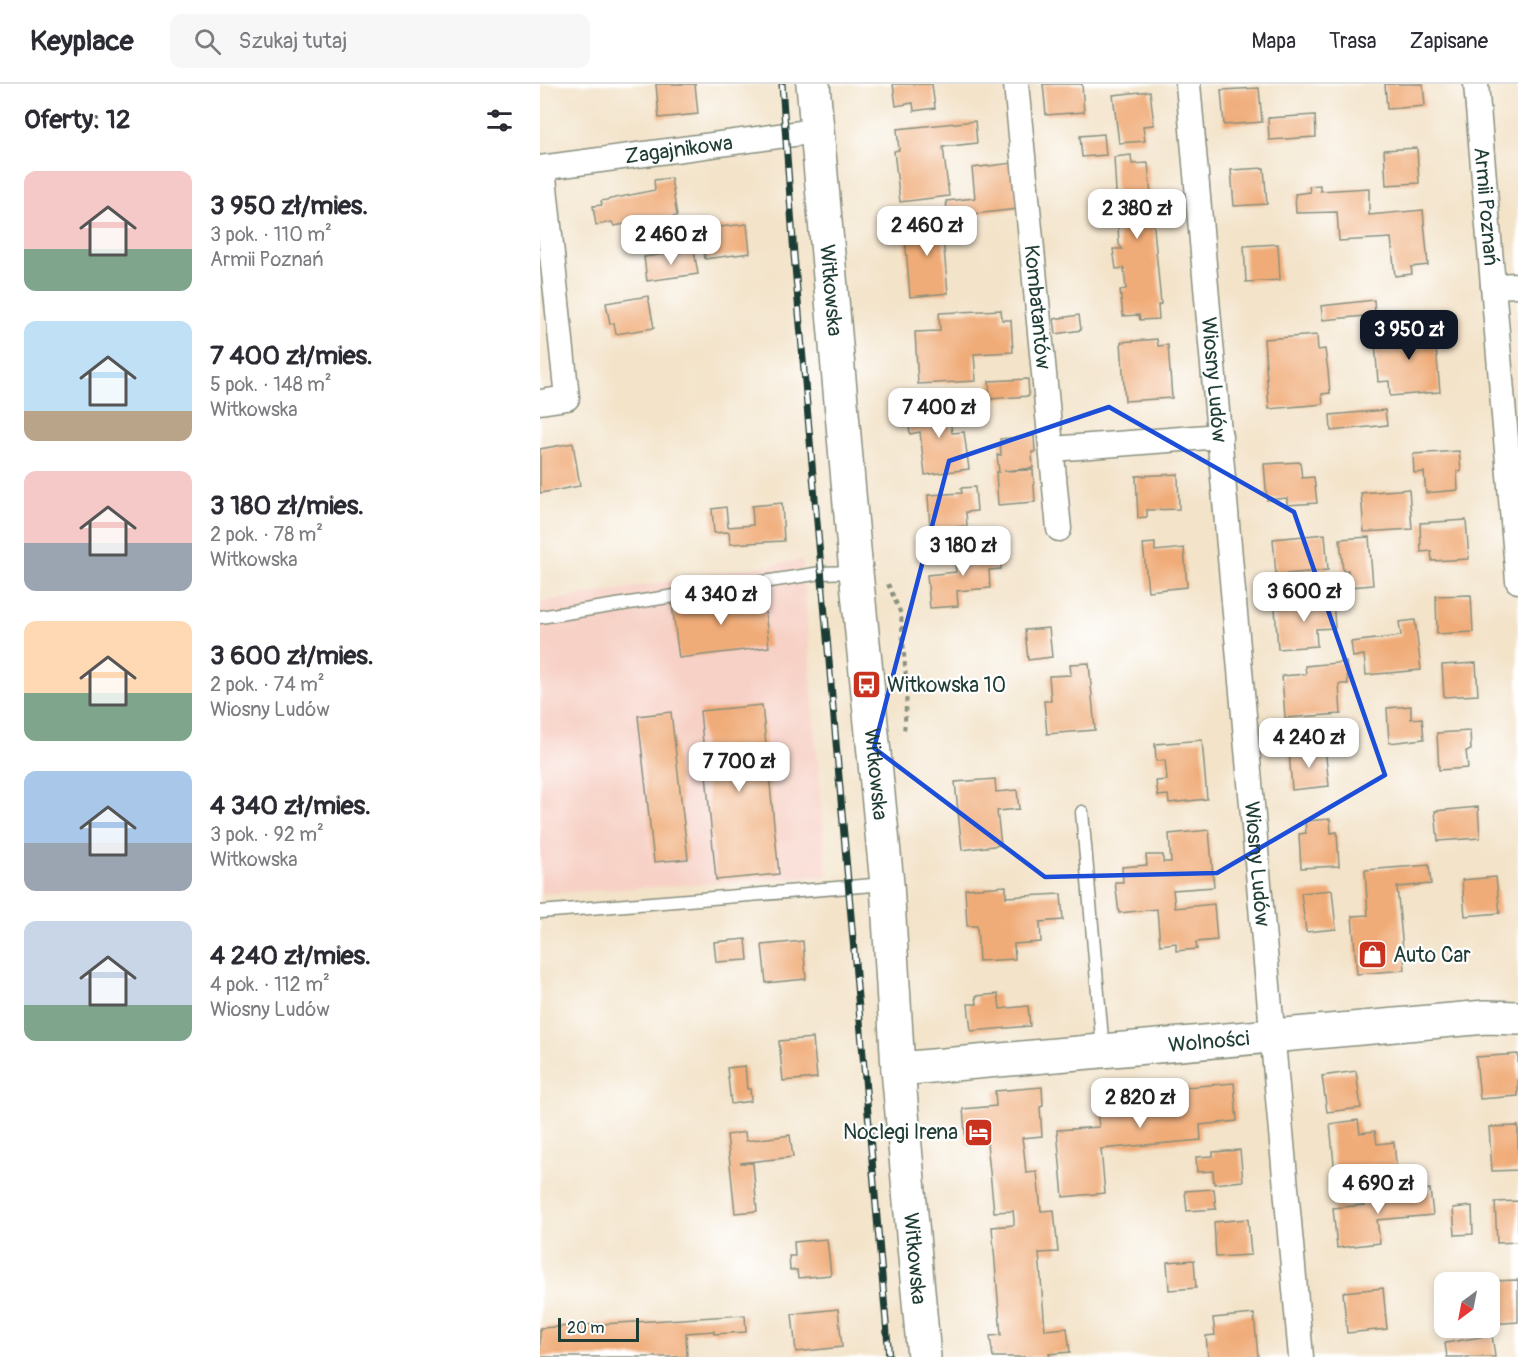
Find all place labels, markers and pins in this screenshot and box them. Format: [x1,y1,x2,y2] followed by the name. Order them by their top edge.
[1075,189,1199,240] pin: 2 380 zł
[865,206,989,257] pin: 2 460 zł
[609,215,733,266] pin: 2 460 zł
[1347,310,1471,361] pin: 3 950 zł
[877,388,1001,439] pin: 7 400 zł
[901,526,1025,577] pin: 3 180 zł
[1242,572,1366,623] pin: 3 600 zł
[659,575,783,626] pin: 4 340 zł
[850,669,882,701] bus stop icon: Witkowska 10
[887,672,1006,699] place label: Witkowska 10
[1247,718,1371,769] pin: 4 240 zł
[677,742,801,793] pin: 7 700 zł
[1356,939,1388,971] shop icon: Auto Car
[1393,942,1471,969] place label: Auto Car
[1078,1078,1202,1129] pin: 2 820 zł
[963,1116,995,1148] hotel icon: Noclegi Irena
[843,1119,958,1146] place label: Noclegi Irena
[1316,1164,1440,1215] pin: 4 690 zł

